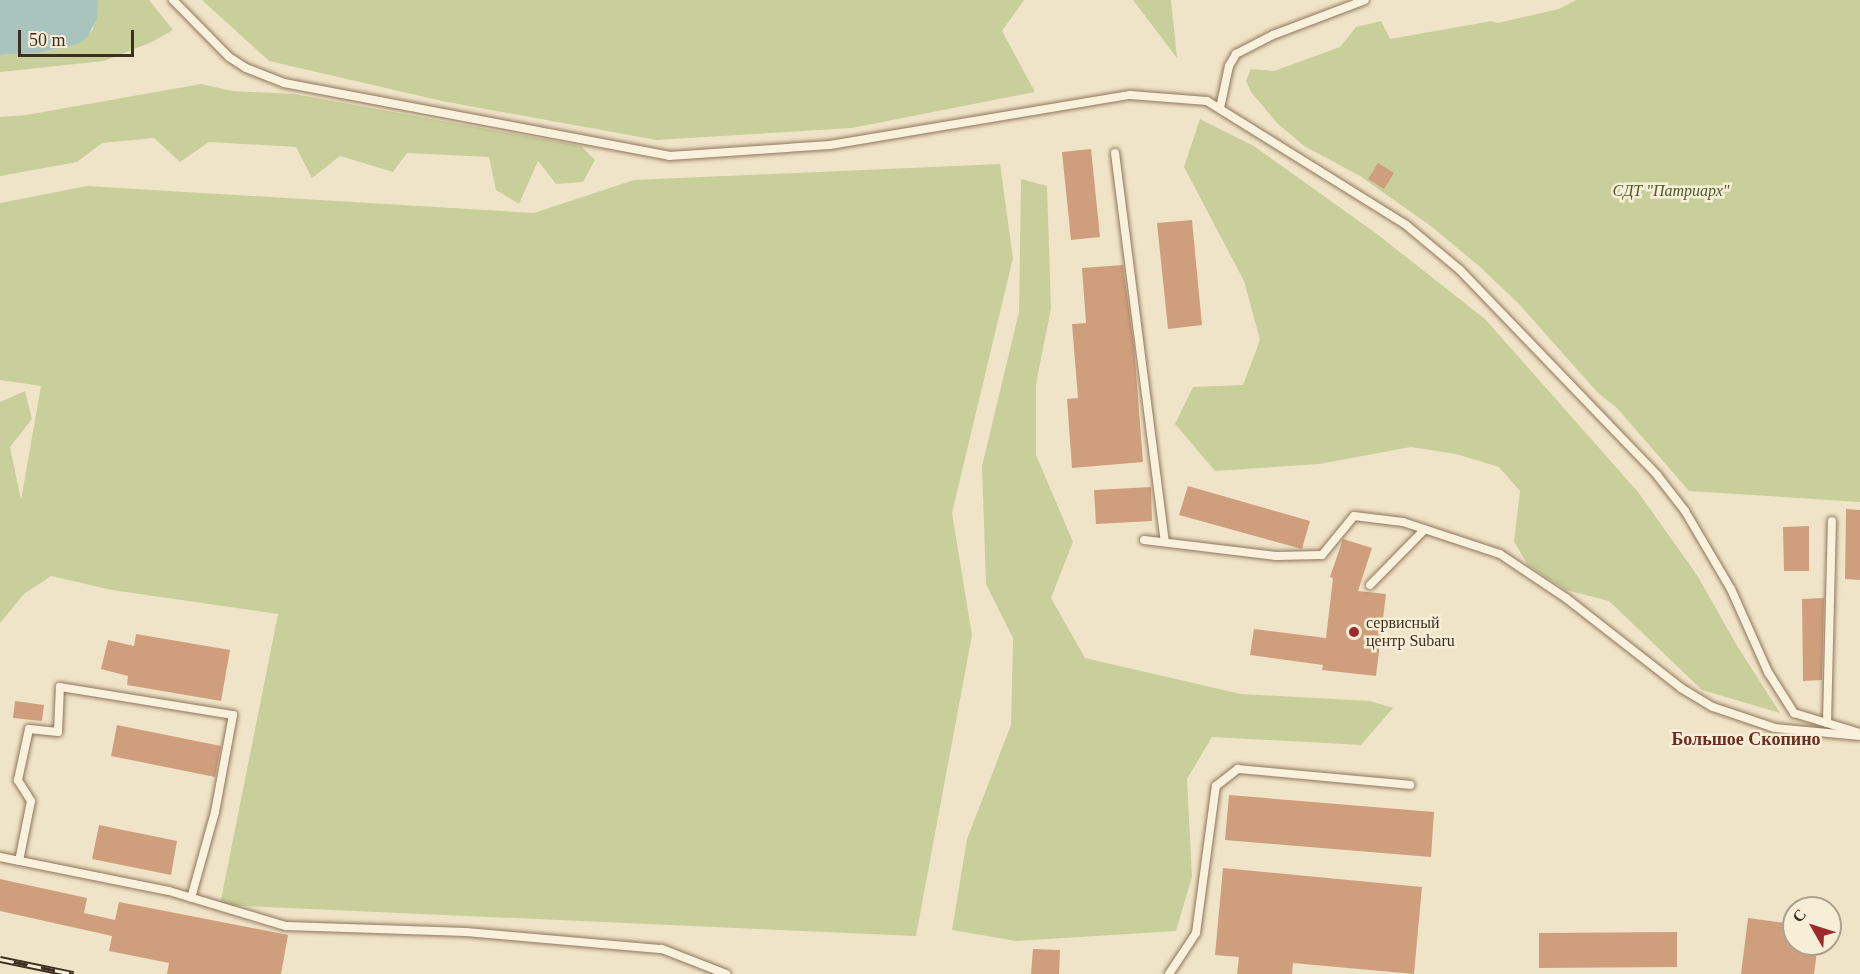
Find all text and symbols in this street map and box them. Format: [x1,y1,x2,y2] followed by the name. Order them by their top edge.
[21,18,136,56] scale bar
[29,30,66,50] text: 50 m
[1612,181,1730,201] park label: СДТ "Патриарх"
[1366,613,1455,651] place label: сервисный центр Subaru
[1347,625,1361,639] marker: сервисный центр Subaru
[1671,728,1821,750] district label: Большое Скопино
[1782,896,1842,956] north arrow
[1789,906,1809,925] text: С

